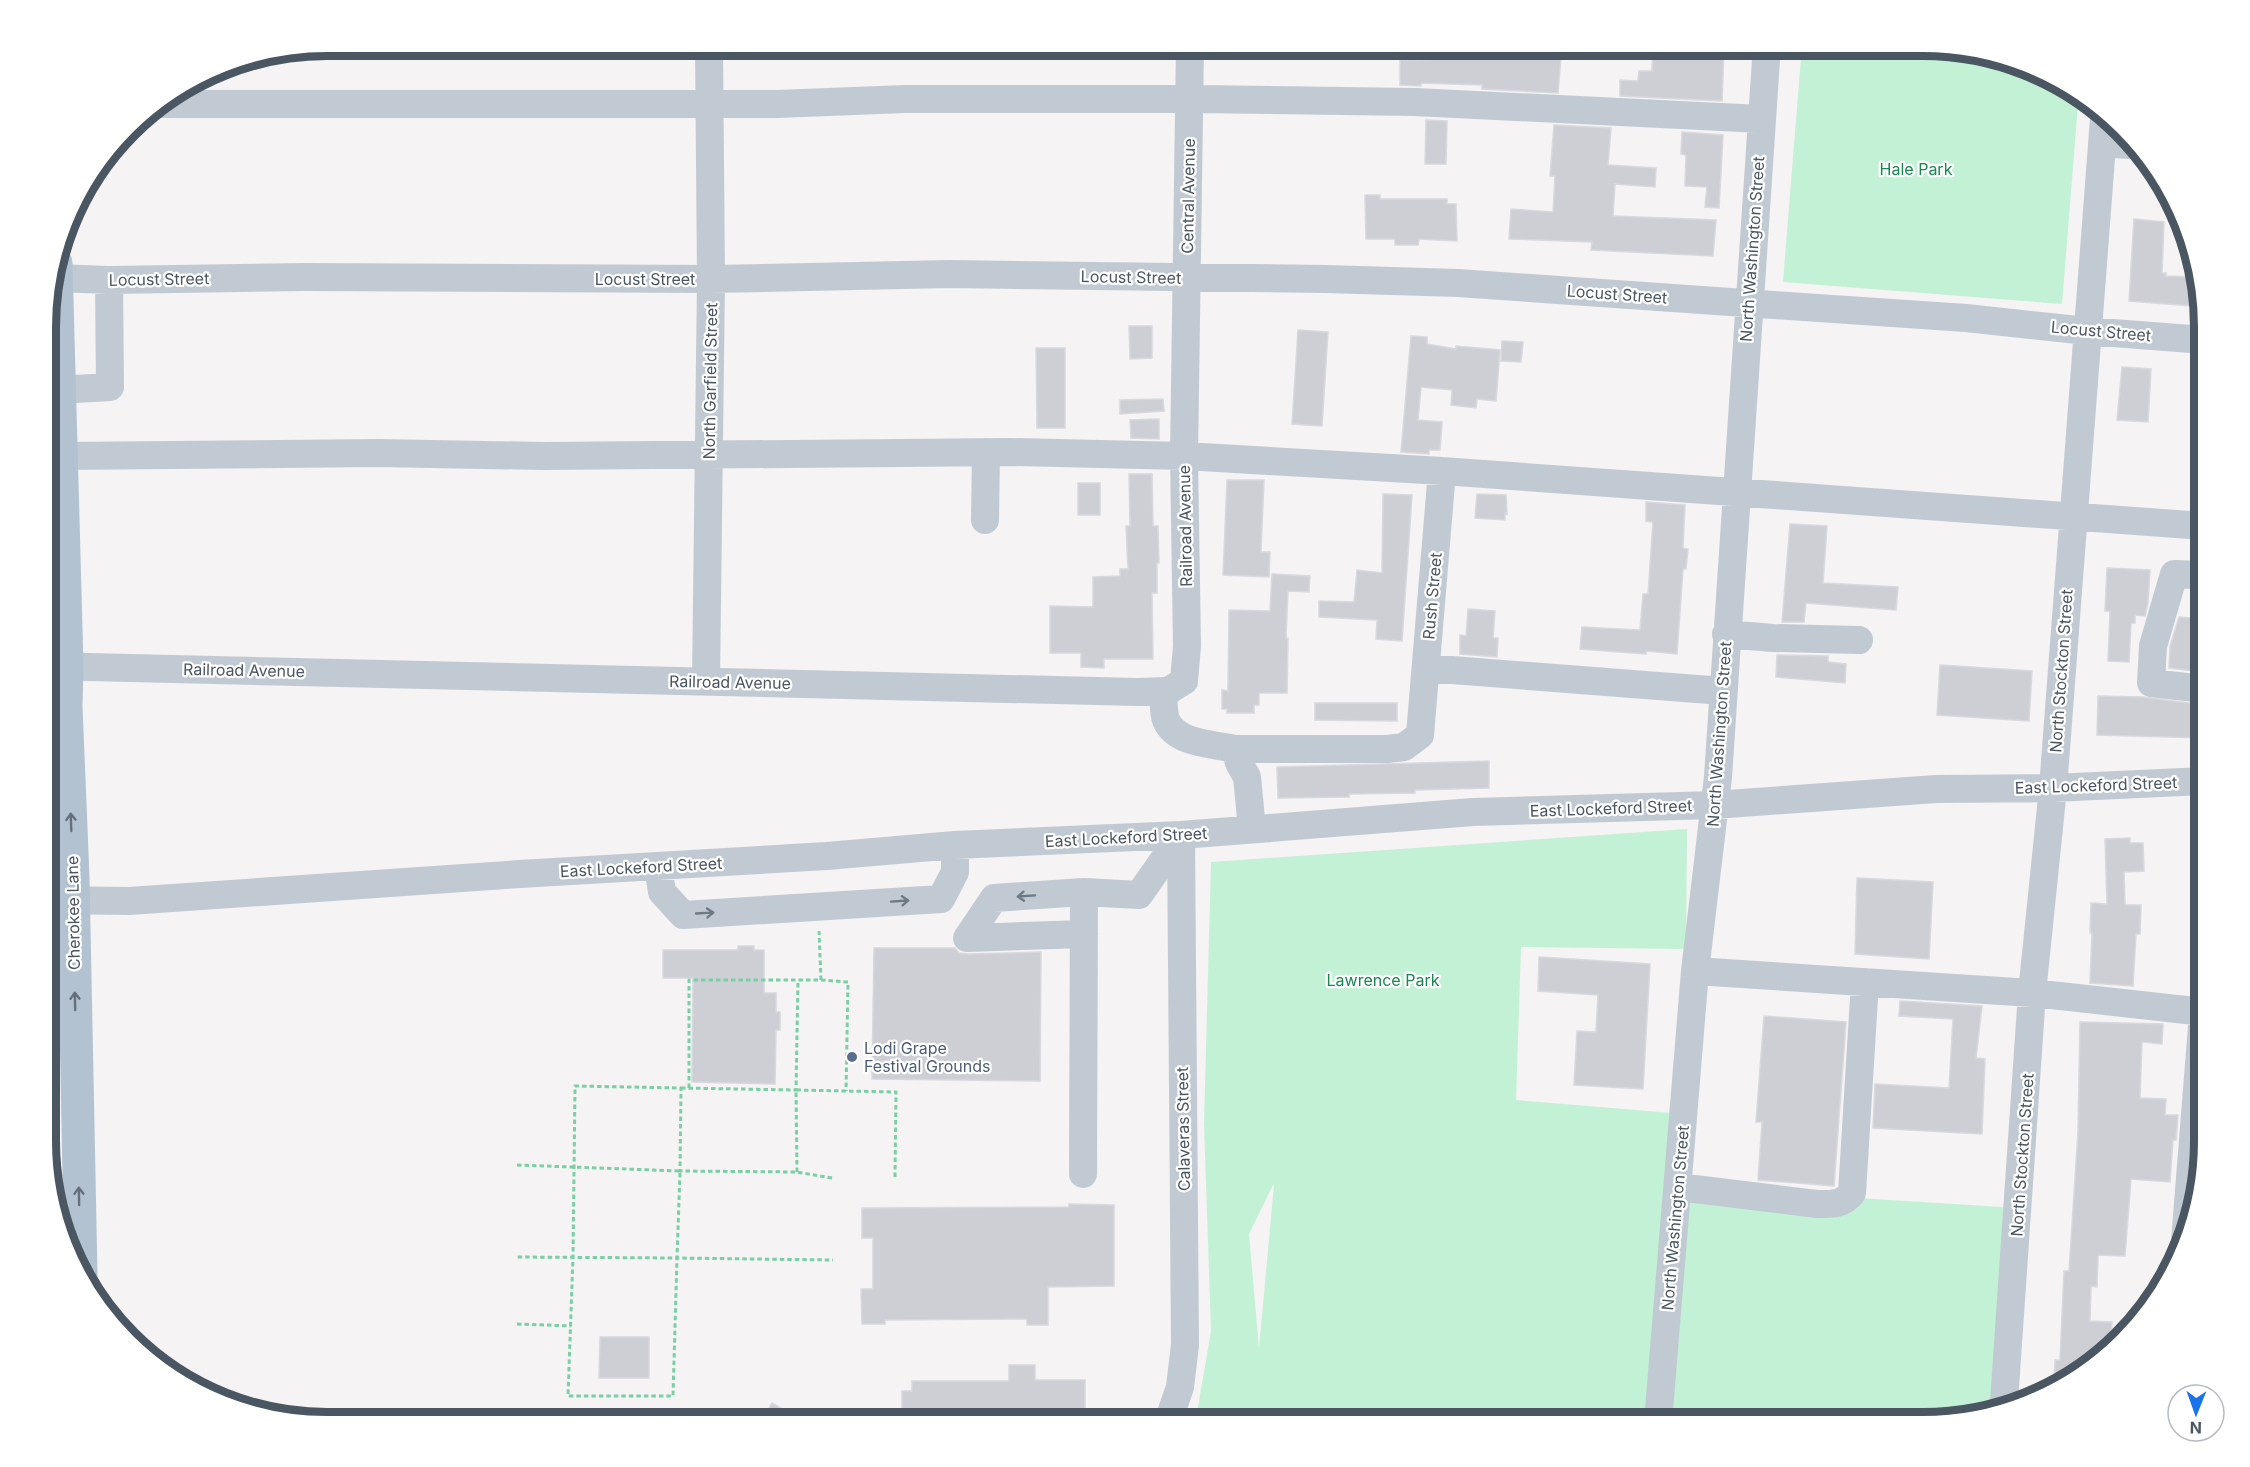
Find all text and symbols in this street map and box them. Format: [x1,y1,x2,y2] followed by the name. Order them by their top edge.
[1177,138,1199,254] street label: Central Avenue
[1736,156,1768,342] street label: North Washington Street
[1880,159,1953,179] park label: Hale Park
[1081,266,1181,288] street label: Locust Street
[109,268,209,290] street label: Locust Street
[595,269,695,289] street label: Locust Street
[1566,281,1668,307] street label: Locust Street
[699,302,721,460] street label: North Garfield Street
[2050,317,2152,345] street label: Locust Street
[1174,465,1196,587] street label: Railroad Avenue
[1418,552,1446,640] street label: Rush Street
[2045,589,2077,753] street label: North Stockton Street
[1703,641,1735,827] street label: North Washington Street
[183,659,305,681] street label: Railroad Avenue
[669,671,791,693] street label: Railroad Avenue
[2014,772,2178,798] street label: East Lockeford Street
[1529,795,1693,821] street label: East Lockeford Street
[65,812,77,832] one-way arrow
[1044,823,1208,851] street label: East Lockeford Street
[559,853,723,881] street label: East Lockeford Street
[62,856,84,970] street label: Cherokee Lane
[1016,891,1036,902] one-way arrow
[890,896,909,907] one-way arrow
[695,908,715,919] one-way arrow
[1327,970,1440,990] park label: Lawrence Park
[69,991,81,1011] one-way arrow
[864,1038,990,1076] place label: Lodi Grape Festival Grounds
[845,1050,859,1064] marker: Lodi Grape Festival Grounds
[1172,1067,1194,1191] street label: Calaveras Street
[2006,1073,2038,1237] street label: North Stockton Street
[1657,1125,1693,1311] street label: North Washington Street
[73,1186,85,1206] one-way arrow
[2166,1383,2226,1443] north arrow
[2189,1418,2202,1438] text: N

